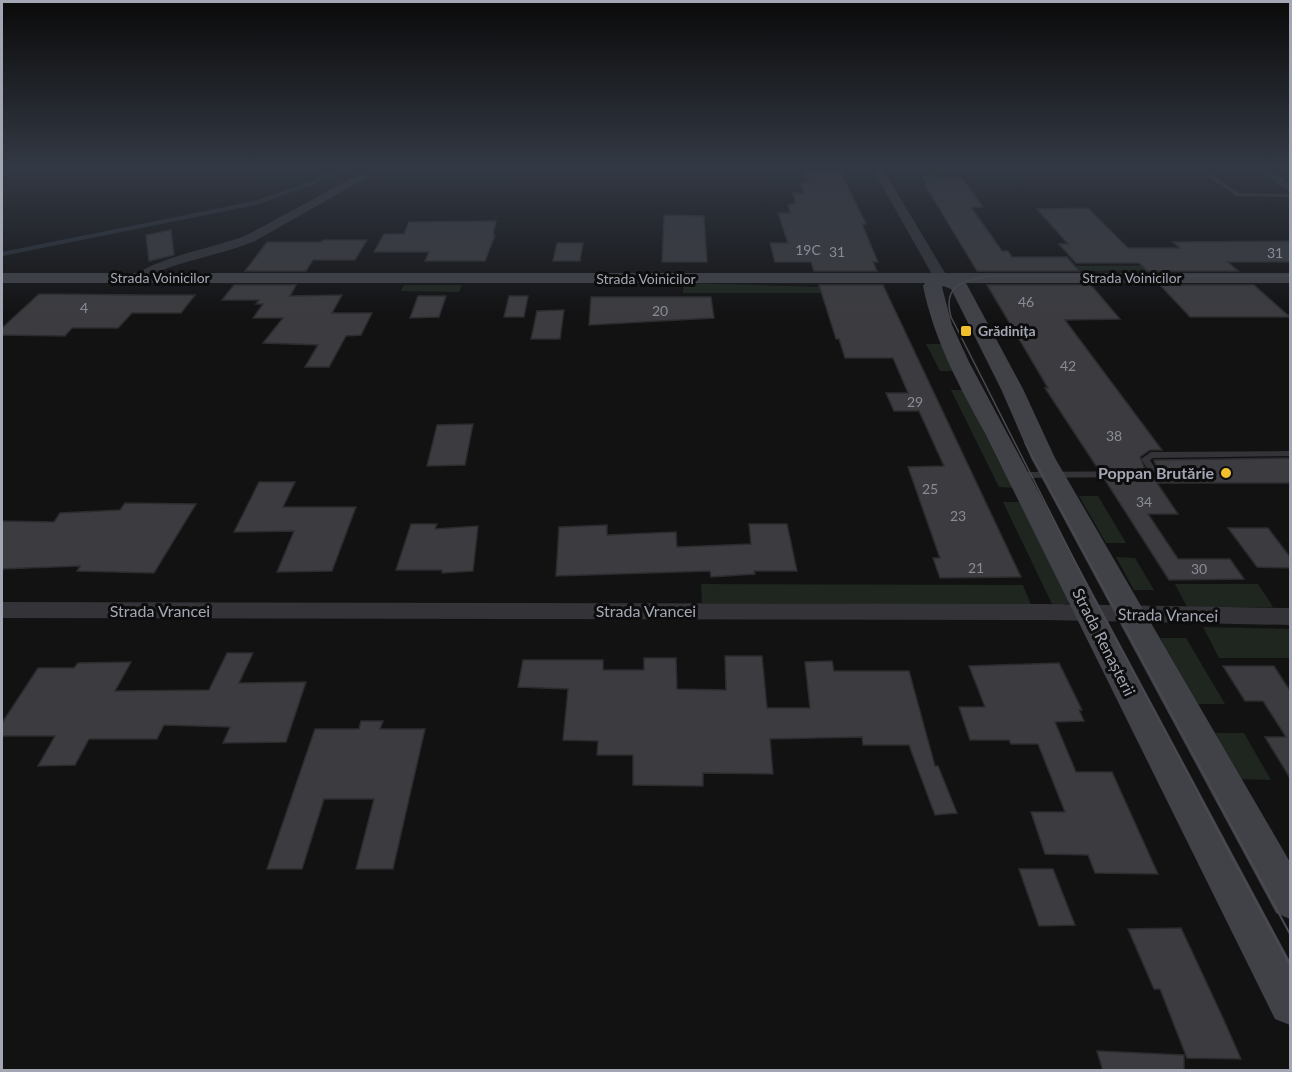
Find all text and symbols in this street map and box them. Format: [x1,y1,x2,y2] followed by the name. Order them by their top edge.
[795,241,821,258] house number: 19C
[829,243,845,260] house number: 31
[1267,244,1283,261] house number: 31
[110,269,210,286] street label: Strada Voinicilor
[1082,269,1182,286] street label: Strada Voinicilor
[596,270,696,287] street label: Strada Voinicilor
[1018,293,1034,310] house number: 46
[80,299,88,316] house number: 4
[652,302,668,319] house number: 20
[978,322,1036,339] place label: Grădinița
[959,324,973,338] marker: Grădinița
[1060,357,1076,374] house number: 42
[907,393,923,410] house number: 29
[1106,427,1122,444] house number: 38
[1098,463,1214,482] place label: Poppan Brutărie
[1219,466,1233,480] marker: Poppan Brutărie
[922,480,938,497] house number: 25
[1136,493,1152,510] house number: 34
[950,507,966,524] house number: 23
[968,559,984,576] house number: 21
[1191,560,1207,577] house number: 30
[1069,585,1140,699] street label: Strada Renașterii
[110,601,210,620] street label: Strada Vrancei
[596,601,696,620] street label: Strada Vrancei
[1118,604,1218,625] street label: Strada Vrancei

